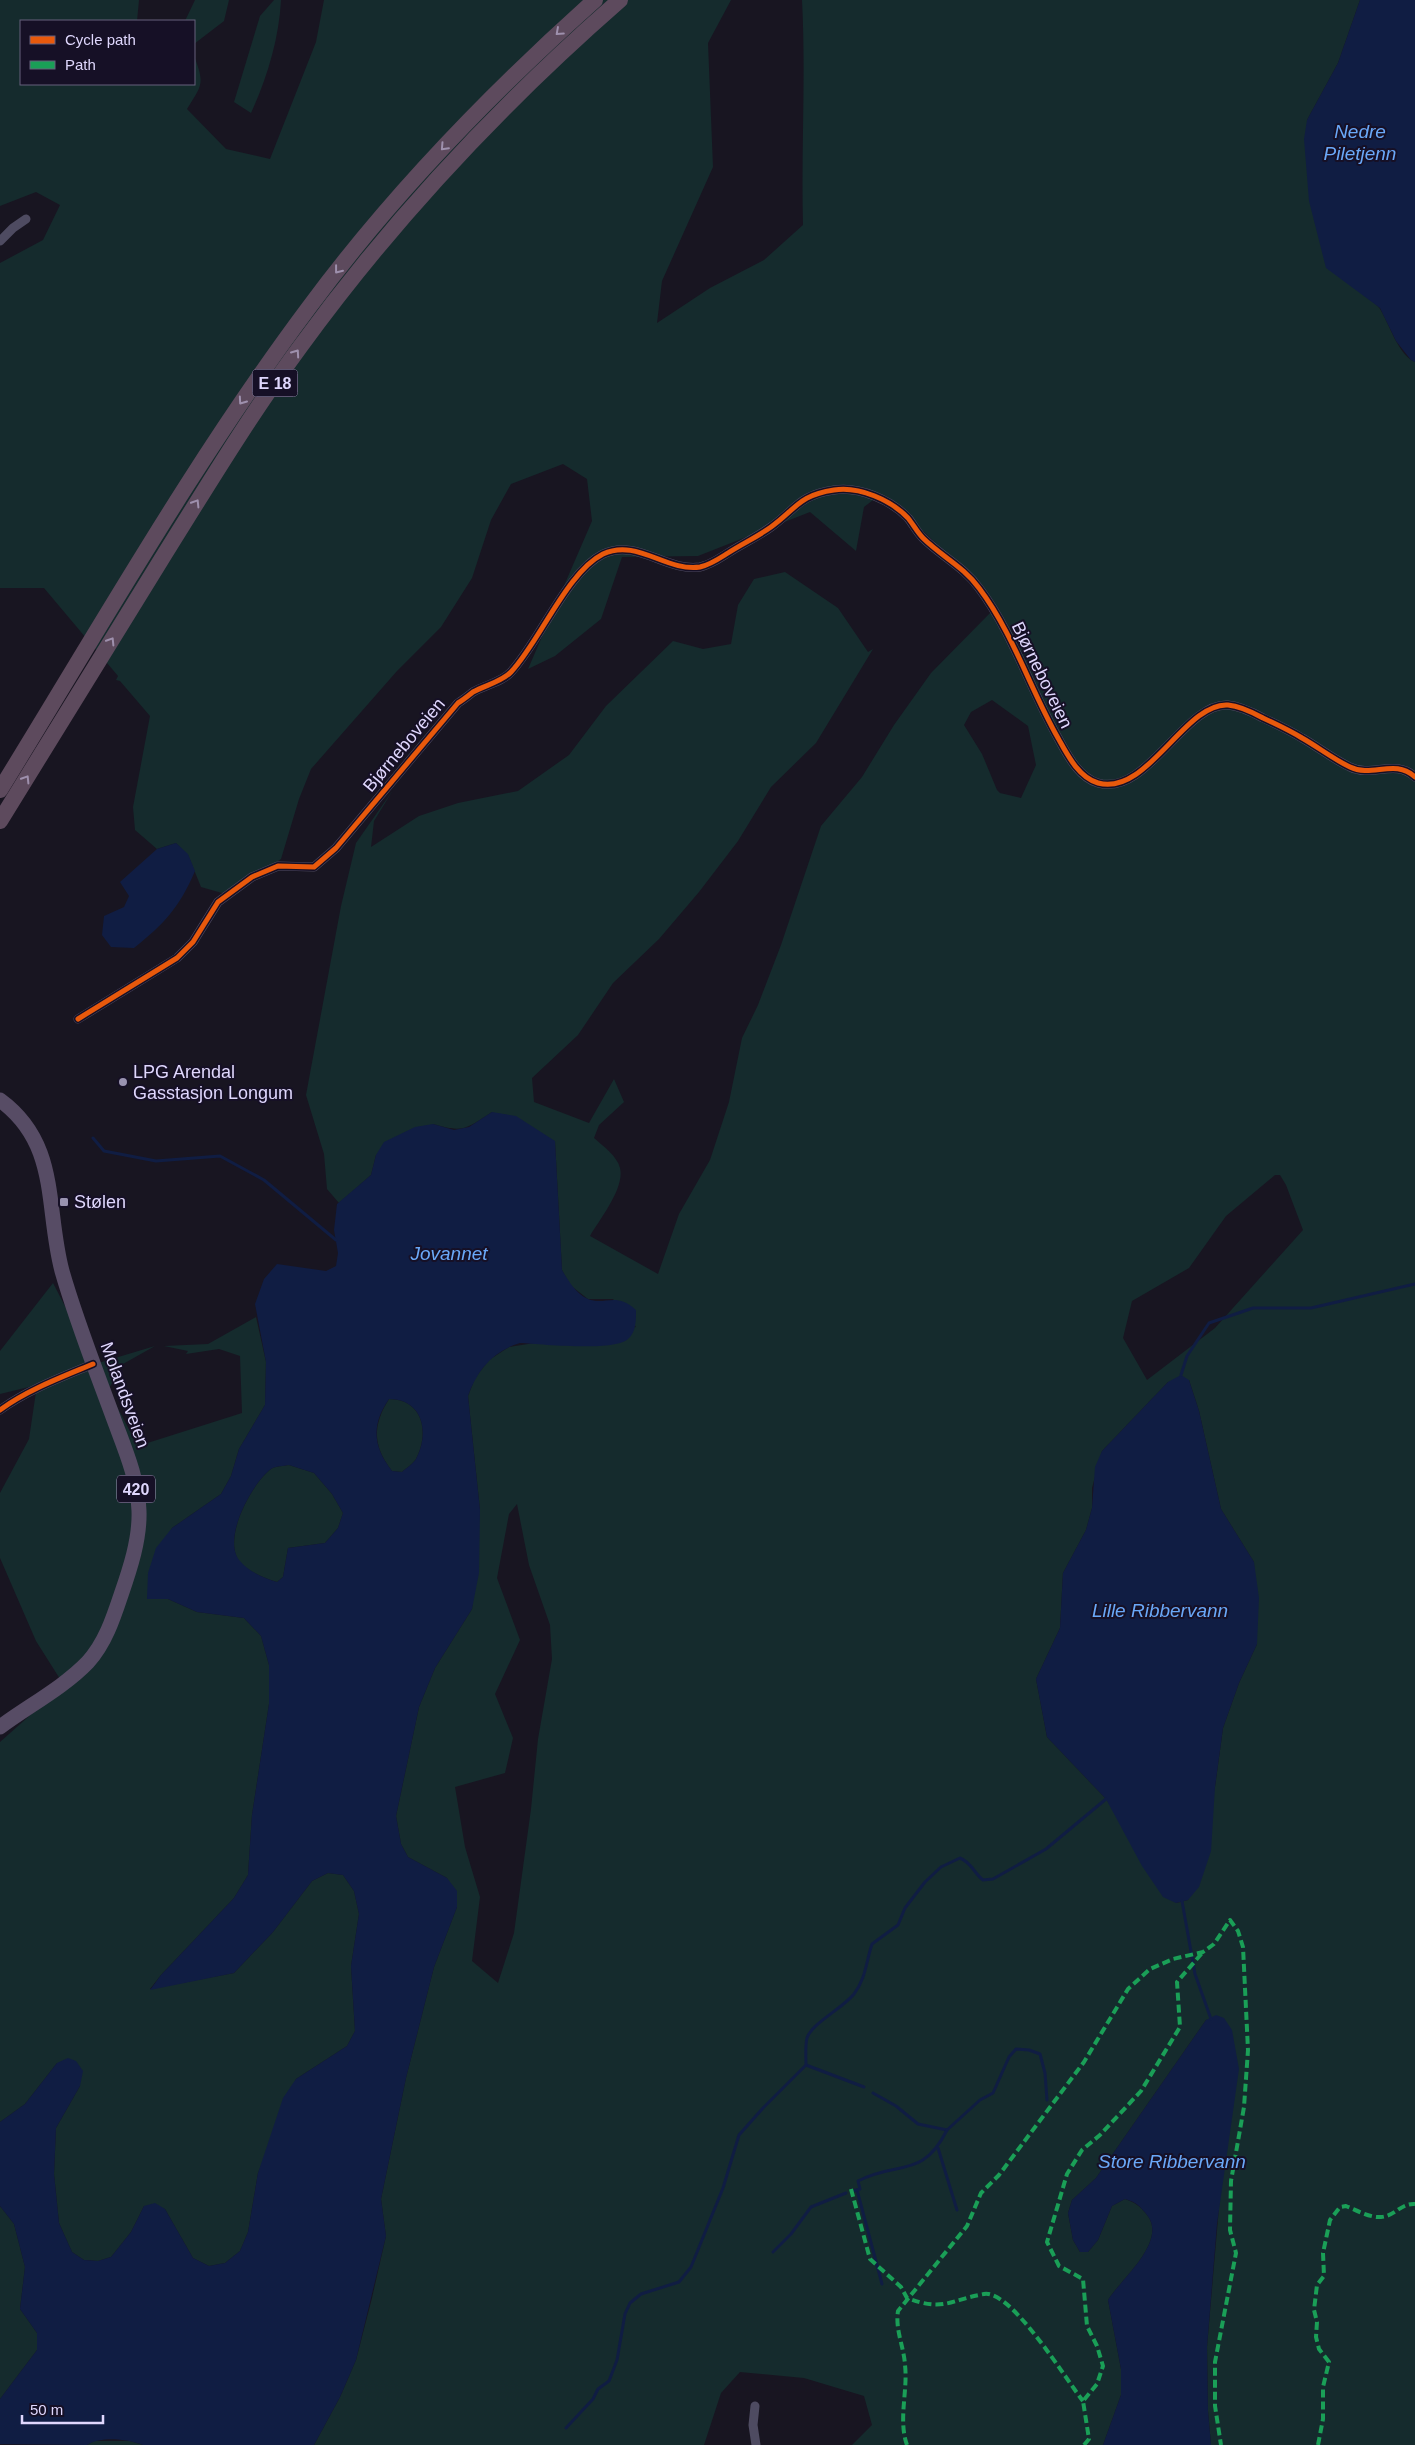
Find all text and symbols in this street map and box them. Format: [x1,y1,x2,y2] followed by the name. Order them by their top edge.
[20,20,195,85] legend
[555,27,564,36] one-way arrow
[65,31,136,48] text: Cycle path
[65,56,96,73] text: Path
[1324,121,1396,164] water label: Nedre Piletjenn
[440,141,449,150] one-way arrow
[335,264,343,273] one-way arrow
[290,349,299,359] one-way arrow
[252,369,298,396] road number: E 18
[239,396,248,405] one-way arrow
[190,499,200,508] one-way arrow
[1008,618,1076,732] street label: Bjørneboveien
[105,638,114,647] one-way arrow
[359,694,449,796] street label: Bjørneboveien
[19,776,29,785] one-way arrow
[133,1062,293,1103] place label: LPG Arendal Gasstasjon Longum
[117,1076,129,1088] marker: LPG Arendal Gasstasjon Longum
[74,1192,126,1212] place label: Stølen
[58,1196,70,1208] marker: Stølen
[409,1243,488,1264] water label: Jovannet
[97,1339,153,1451] street label: Molandsveien
[117,1476,155,1502] road number: 420
[1092,1600,1228,1621] water label: Lille Ribbervann
[1098,2151,1246,2172] water label: Store Ribbervann
[22,2392,104,2424] scale bar
[30,2401,63,2418] text: 50 m

